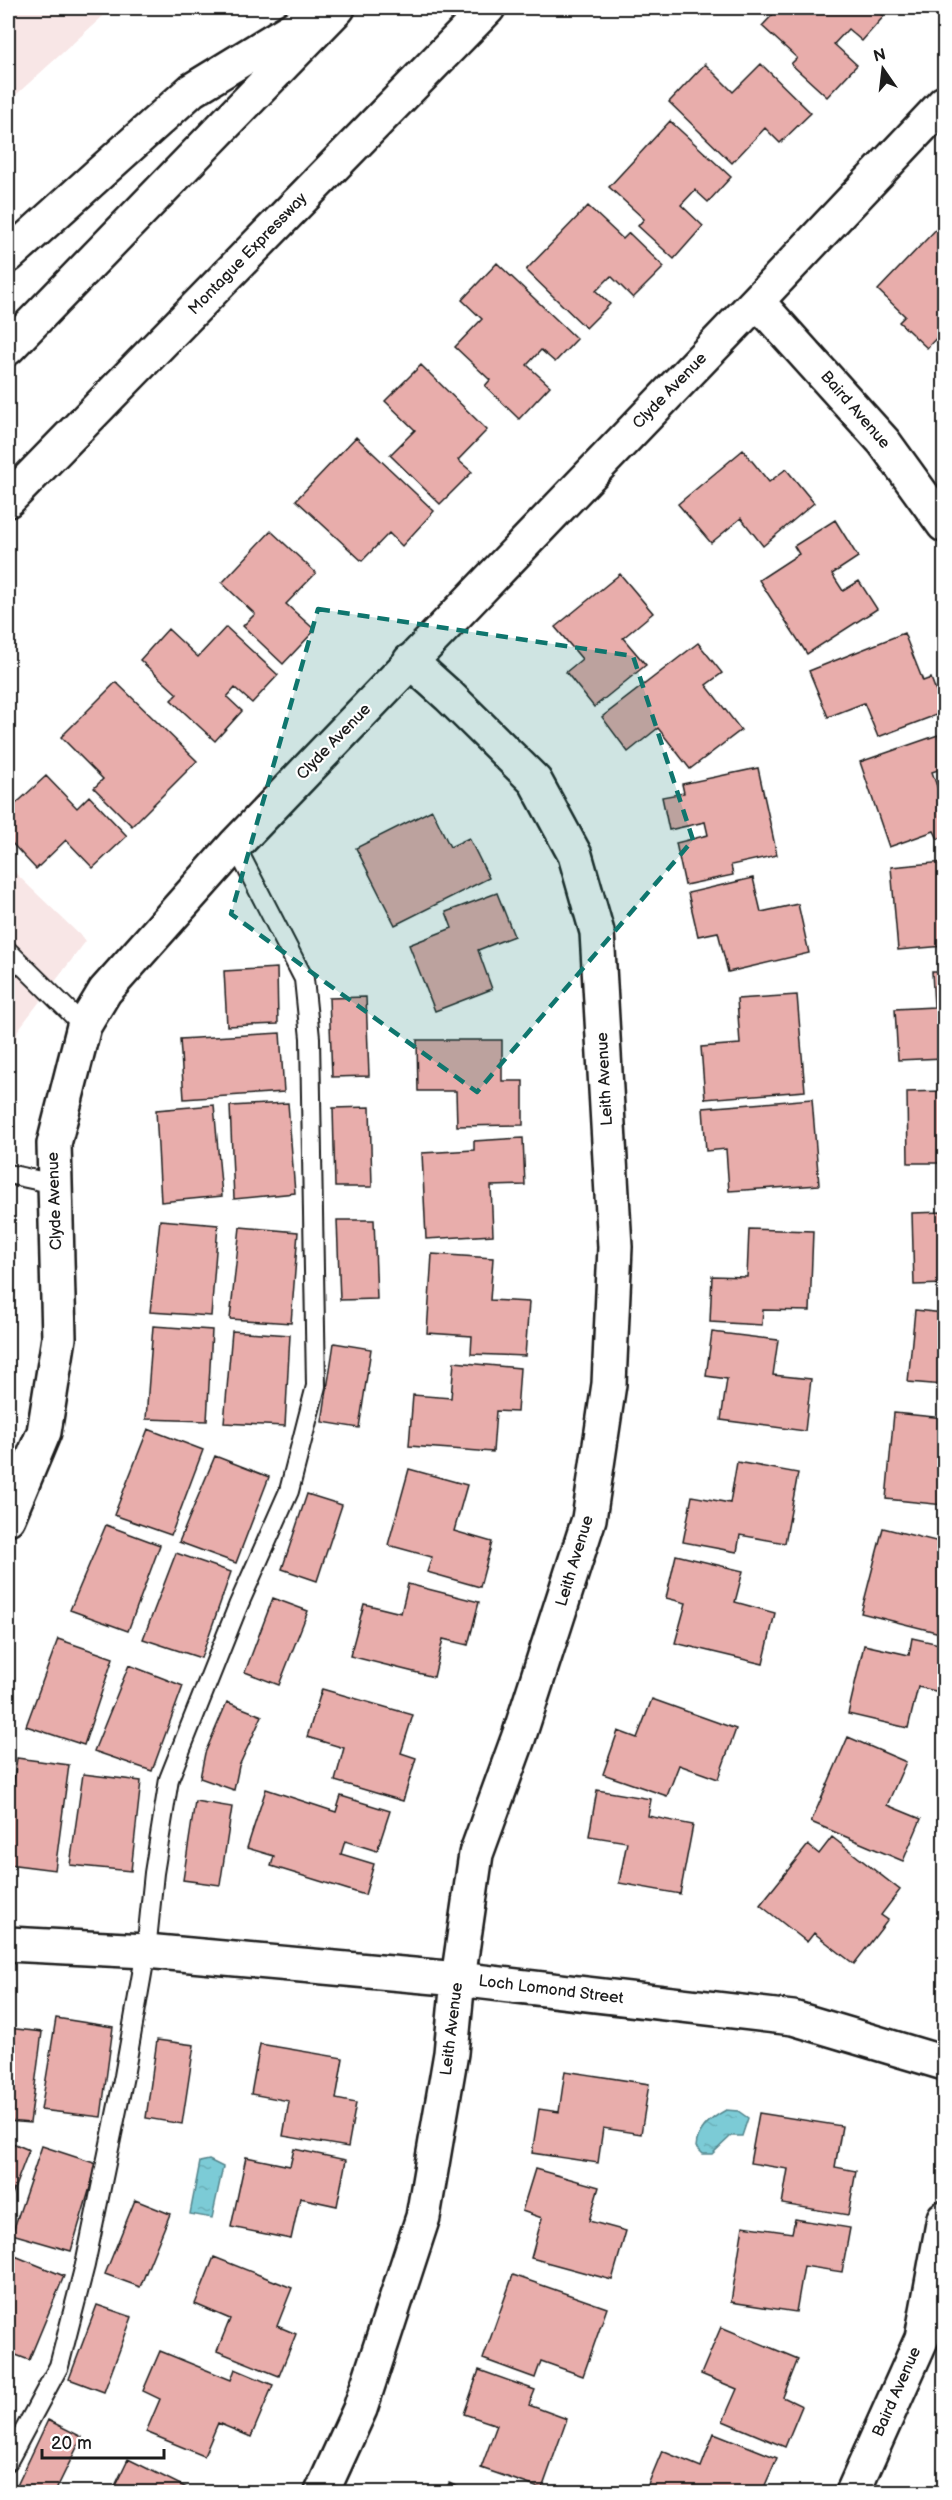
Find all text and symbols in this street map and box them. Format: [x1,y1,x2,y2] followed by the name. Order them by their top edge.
[853,39,913,99] north arrow
[872,45,888,67] text: N
[185,188,312,319] street label: Montague Expressway
[629,349,711,433] street label: Clyde Avenue
[816,367,894,453] street label: Baird Avenue
[293,700,375,784] street label: Clyde Avenue
[593,1031,617,1126] street label: Leith Avenue
[44,1151,66,1251] street label: Clyde Avenue
[552,1513,598,1609] street label: Leith Avenue
[478,1972,625,2008] street label: Loch Lomond Street
[437,1981,467,2077] street label: Leith Avenue
[869,2344,925,2440] street label: Baird Avenue
[42,2422,164,2460] scale bar
[51,2433,92,2454] text: 20 m

